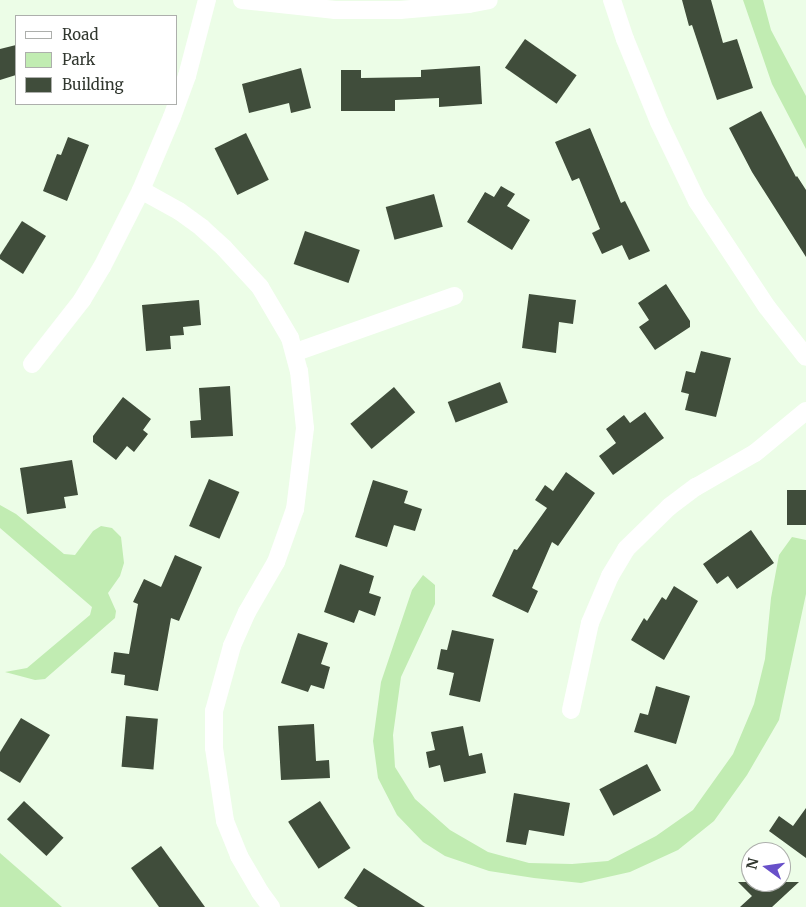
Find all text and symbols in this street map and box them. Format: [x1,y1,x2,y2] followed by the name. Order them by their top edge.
[15,15,178,105] legend
[62,25,98,44] text: Road
[62,50,95,69] text: Park
[62,75,124,94] text: Building
[741,842,791,892] north arrow
[742,856,762,871] text: N

